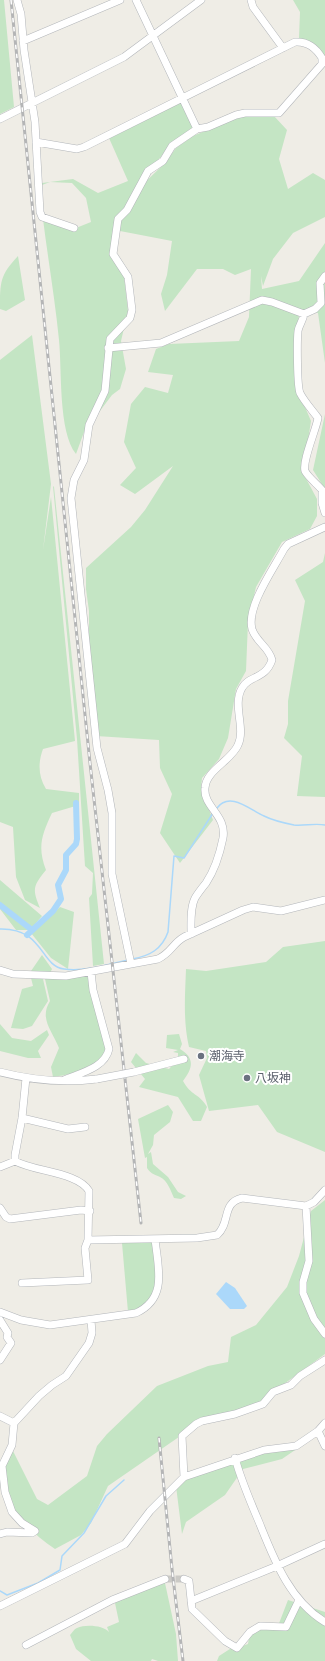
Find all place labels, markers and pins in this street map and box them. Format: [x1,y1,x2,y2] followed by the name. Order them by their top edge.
[209,1048,245,1064] place label: 潮海寺
[196,1051,206,1061] marker: 潮海寺
[255,1070,291,1086] place label: 八坂神
[242,1073,252,1083] marker: 八坂神

